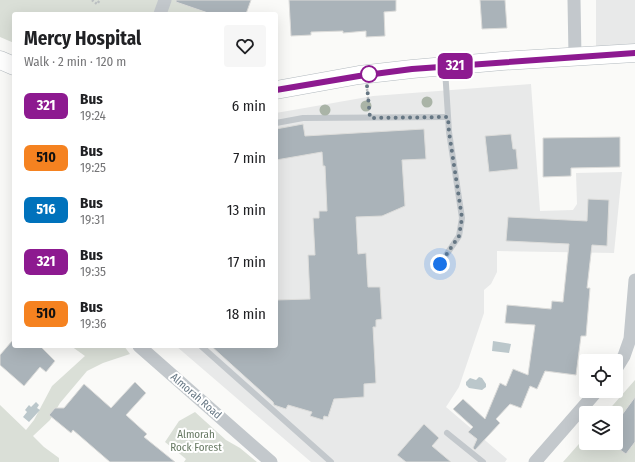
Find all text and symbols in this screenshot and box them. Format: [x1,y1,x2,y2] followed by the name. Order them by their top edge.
[224,25,266,67] button: heart
[24,27,141,50] text: Mercy Hospital
[432,53,478,79] line badge: 321
[24,54,126,69] text: Walk · 2 min · 120 m
[446,57,464,74] text: 321
[360,65,378,83] unlabelled marker
[80,90,103,108] text: Bus
[37,97,55,114] text: 321
[232,97,266,115] text: 6 min
[80,108,106,123] text: 19:24
[80,142,103,160] text: Bus
[36,149,56,166] text: 510
[233,149,266,167] text: 7 min
[80,160,106,175] text: 19:25
[80,194,103,212] text: Bus
[36,201,56,218] text: 516
[227,201,266,219] text: 13 min
[80,212,105,227] text: 19:31
[80,246,103,264] text: Bus
[37,253,55,270] text: 321
[227,253,266,271] text: 17 min
[430,254,450,274] your location
[80,264,106,279] text: 19:35
[80,298,103,316] text: Bus
[36,305,56,322] text: 510
[226,305,266,323] text: 18 min
[80,316,107,331] text: 19:36
[579,354,623,450] map controls
[579,354,623,398] button: locate
[168,370,224,422] street label: Almorah Road
[579,406,623,450] button: layers
[170,428,222,454] park label: Almorah Rock Forest

